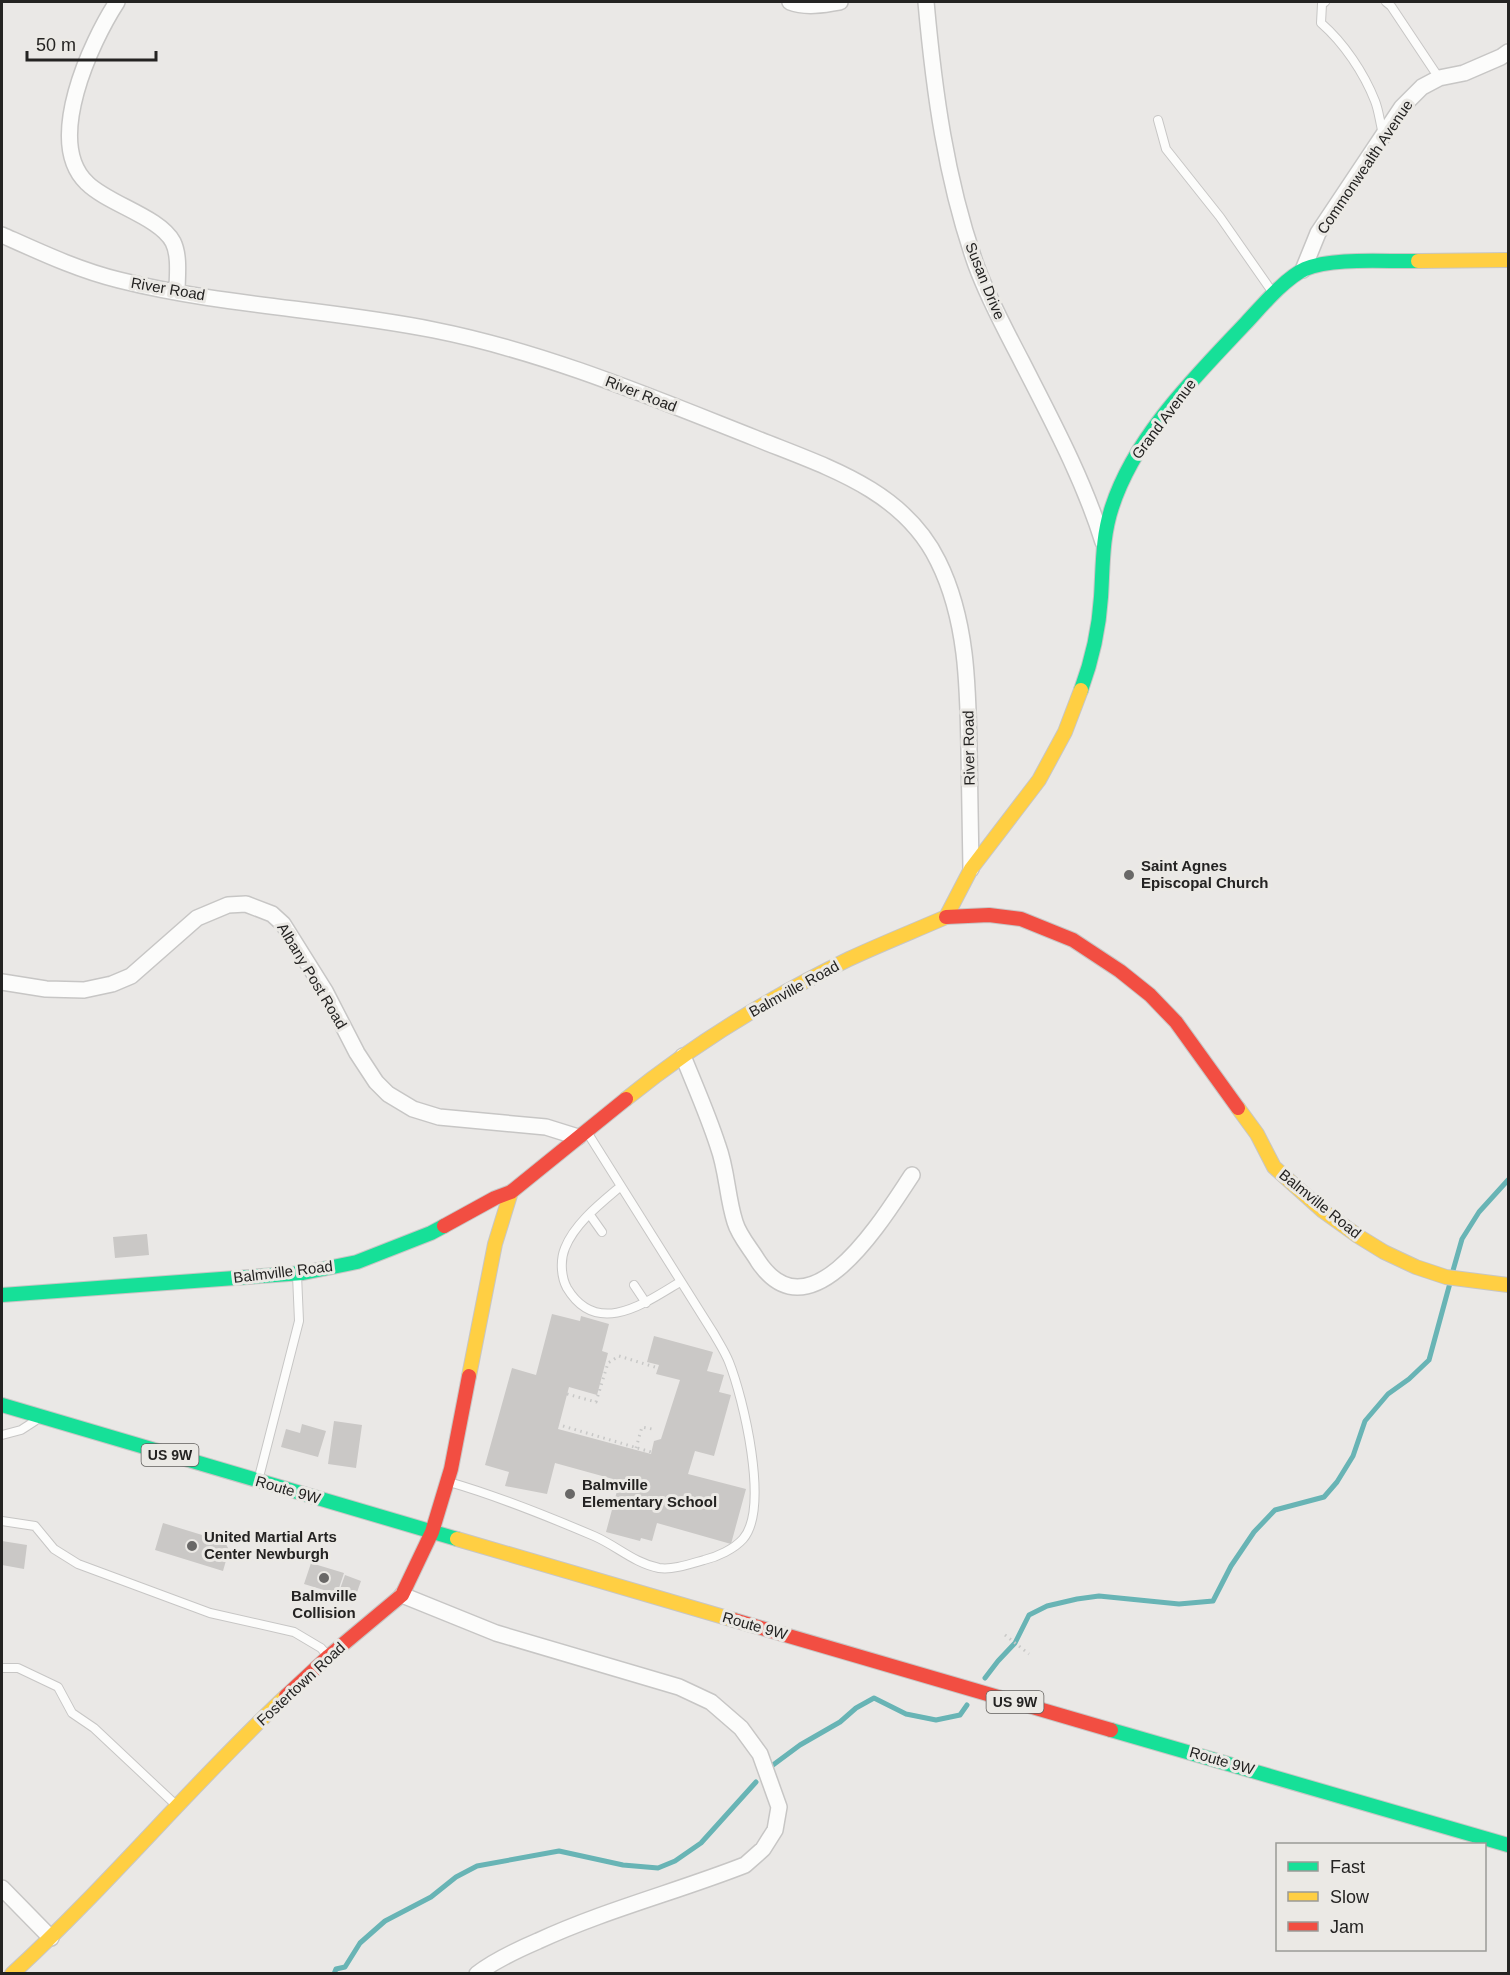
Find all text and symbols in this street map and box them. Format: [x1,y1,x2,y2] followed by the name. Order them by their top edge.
[27,24,156,62] scale bar
[36,35,76,55] text: 50 m
[1313,96,1416,237] street label: Commonwealth Avenue
[962,240,1009,322] street label: Susan Drive
[130,274,207,303] street label: River Road
[603,372,679,415] street label: River Road
[1128,375,1199,462] street label: Grand Avenue
[959,710,978,786] street label: River Road
[1141,857,1269,891] place label: Saint Agnes Episcopal Church
[1122,868,1136,882] marker: Saint Agnes Episcopal Church
[274,920,351,1032] street label: Albany Post Road
[746,957,842,1020] street label: Balmville Road
[1276,1166,1365,1242] street label: Balmville Road
[232,1257,334,1286] street label: Balmville Road
[142,1444,198,1466] road number: US 9W
[254,1472,323,1507] street label: Route 9W
[582,1476,717,1510] place label: Balmville Elementary School
[563,1487,577,1501] marker: Balmville Elementary School
[204,1528,337,1562] place label: United Martial Arts Center Newburgh
[185,1539,199,1553] marker: United Martial Arts Center Newburgh
[317,1571,331,1585] marker: Balmville Collision
[291,1587,357,1621] place label: Balmville Collision
[721,1608,790,1643] street label: Route 9W
[253,1638,348,1729] street label: Fostertown Road
[986,1691,1044,1713] road number: US 9W
[1188,1743,1257,1778] street label: Route 9W
[1276,1843,1486,1951] legend
[1330,1857,1365,1877] text: Fast
[1330,1887,1370,1907] text: Slow
[1330,1917,1364,1937] text: Jam

